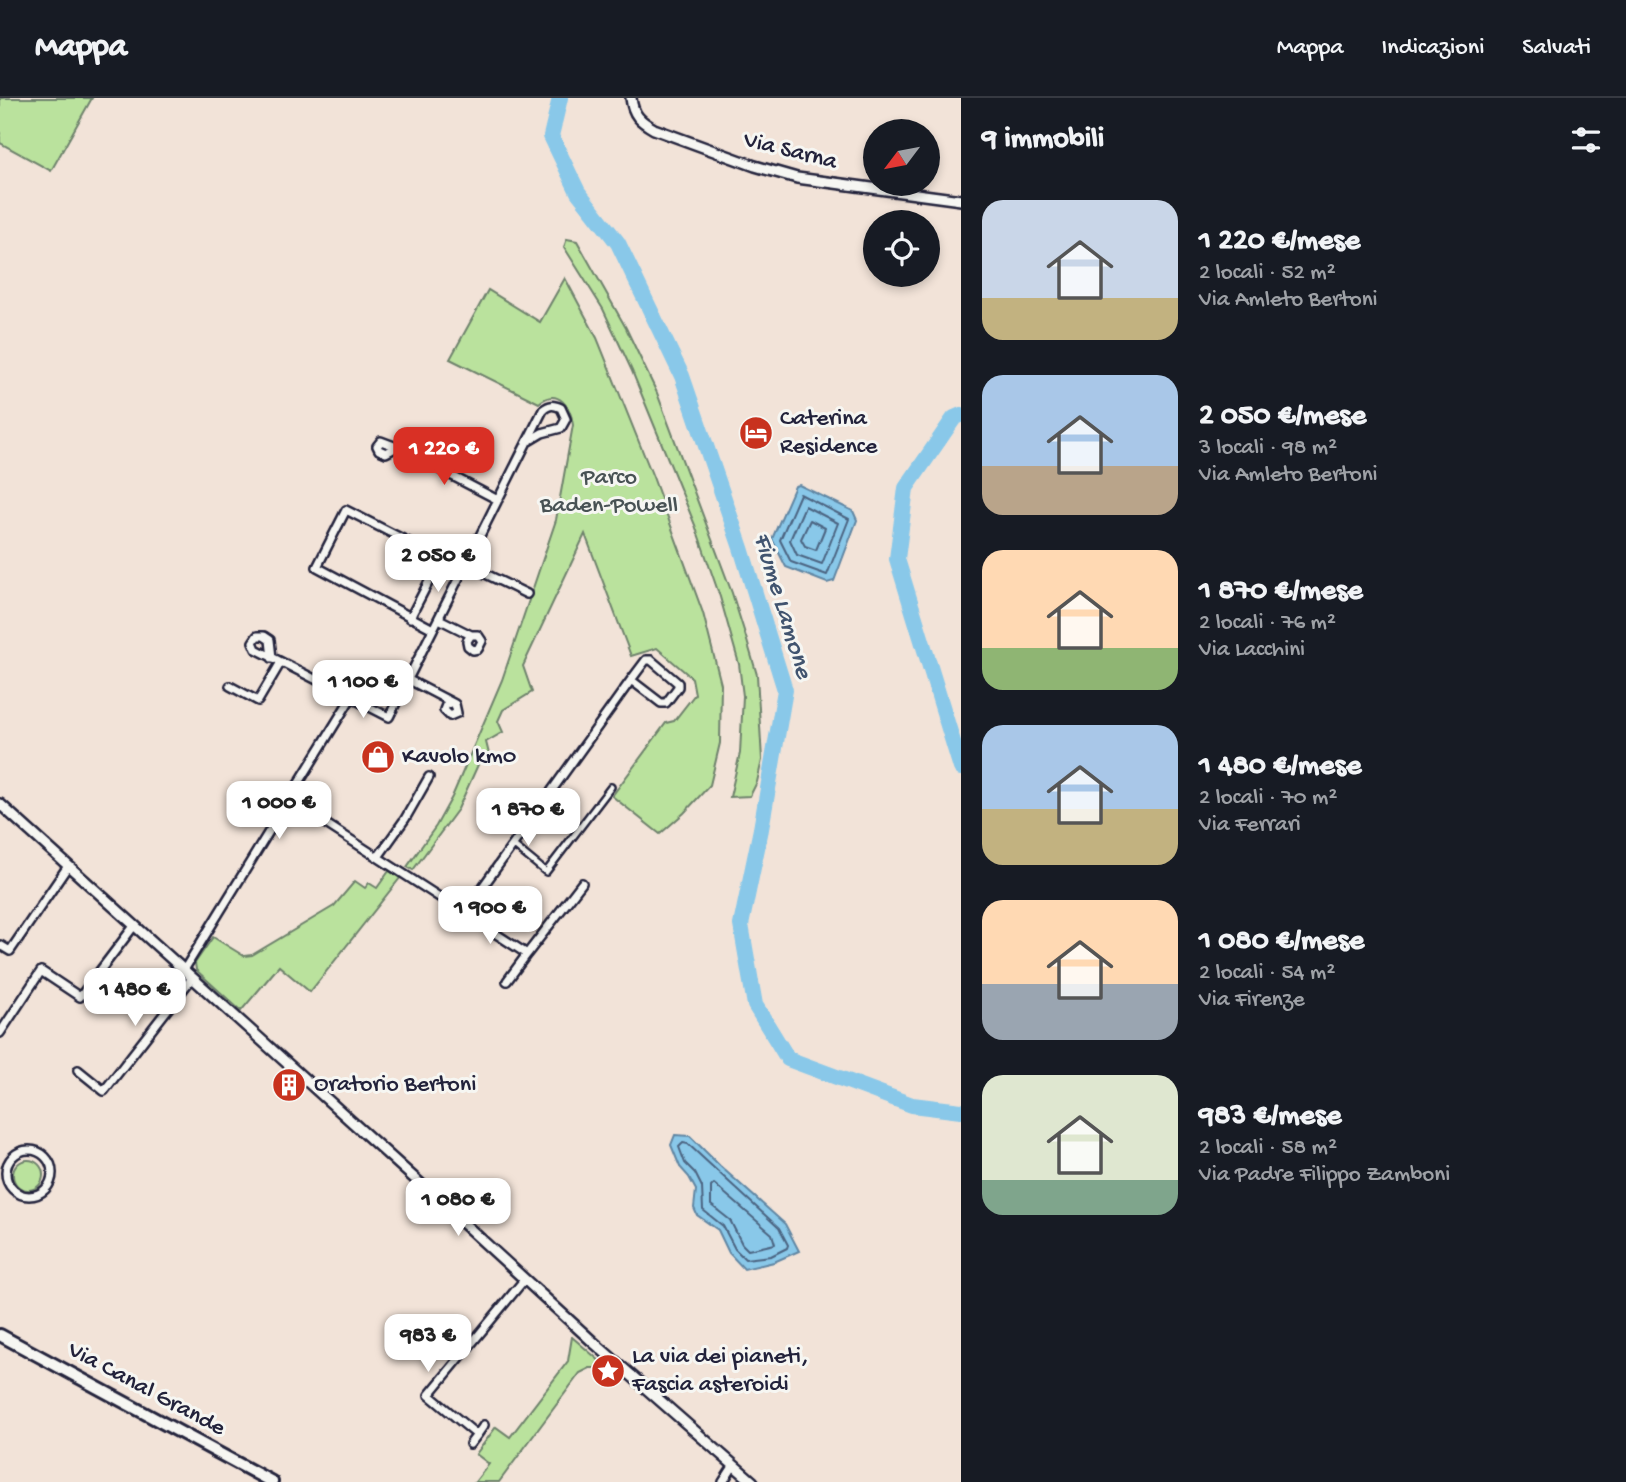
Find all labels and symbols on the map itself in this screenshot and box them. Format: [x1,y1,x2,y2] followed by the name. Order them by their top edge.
[863,119,940,196] north arrow
[739,126,840,178] street label: Via Sarna
[780,405,878,462] place label: Caterina Residence
[737,414,775,452] hotel icon: Caterina Residence
[379,428,509,487] pin: 1 220 €
[539,464,678,521] park label: Parco Baden-Powell
[744,529,818,684] water label: Fiume Lamone
[373,534,503,594] pin: 2 050 €
[298,660,428,720] pin: 1 100 €
[359,738,397,776] shop icon: Kavolo km0
[402,743,516,772] place label: Kavolo km0
[214,782,344,841] pin: 1 000 €
[463,788,593,848] pin: 1 870 €
[425,886,555,946] pin: 1 900 €
[70,968,200,1028] pin: 1 480 €
[270,1066,308,1104] building icon: Oratorio Bertoni
[314,1071,476,1100] place label: Oratorio Bertoni
[393,1178,523,1238] pin: 1 080 €
[379,1314,477,1374] pin: 983 €
[61,1336,230,1444] street label: Via Canal Grande
[631,1343,809,1400] place label: La via dei pianeti, Fascia asteroidi
[589,1352,627,1390] place icon: La via dei pianeti, Fascia asteroidi

